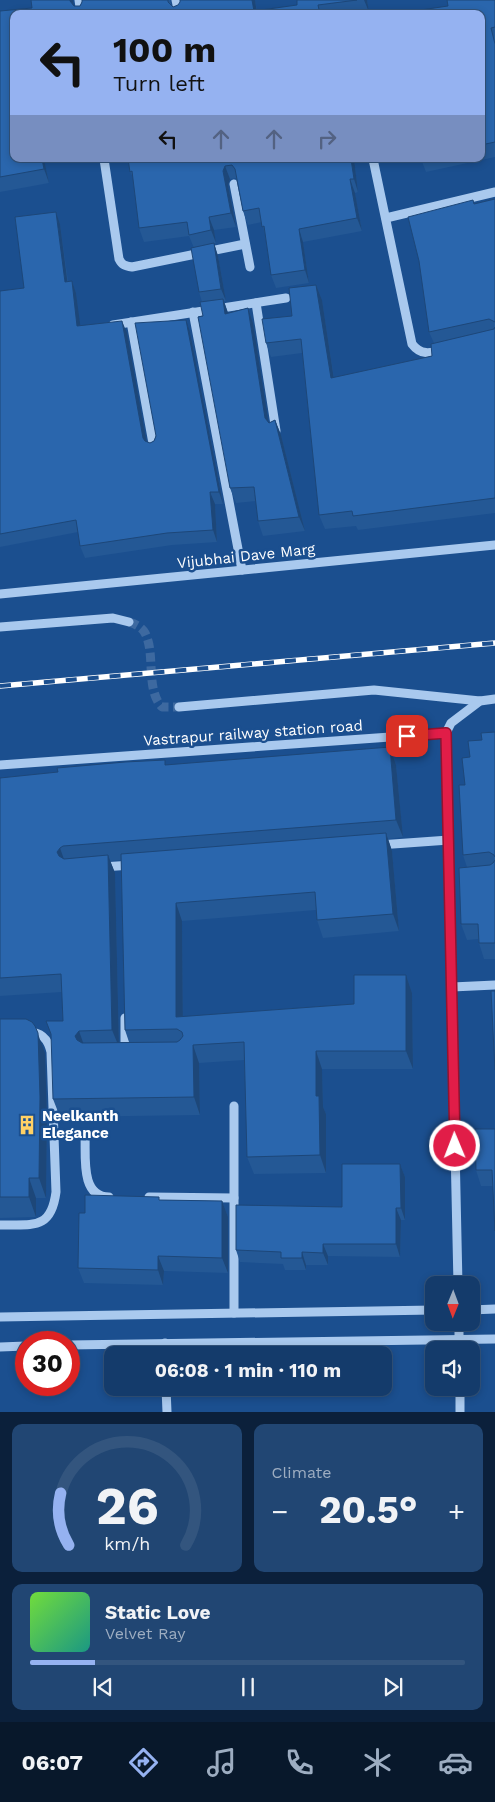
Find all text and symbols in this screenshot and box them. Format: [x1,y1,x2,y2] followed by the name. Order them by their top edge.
[113,29,216,71] text: 100 m
[30,30,95,95] icon: left
[113,71,205,96] text: Turn left
[154,125,182,153] icon: left
[207,125,235,153] icon: ahead
[260,125,288,153] icon: ahead
[313,125,341,153] icon: right
[176,540,316,572] street label: Vijubhai Dave Marg
[386,715,428,757] pin
[143,716,363,750] street label: Vastrapur railway station road
[393,722,421,750] icon: arrive
[42,1107,119,1142] place label: Neelkanth Elegance
[16,1114,38,1136] building icon: Neelkanth Elegance
[428,1119,480,1171] position arrow
[425,1276,480,1331] north arrow
[425,1276,480,1396] map controls
[15,1331,80,1396] speed limit sign: 30
[425,1341,480,1396] button: sound
[155,1359,341,1382] text: 06:08 · 1 min · 110 m
[272,1463,332,1482] text: Climate
[95,1476,158,1537] text: 26
[319,1488,418,1532] text: 20.5°
[272,1495,288,1528] text: −
[448,1495,465,1528] text: +
[104,1533,150,1554] text: km/h
[105,1601,210,1624] text: Static Love
[105,1624,185,1643] text: Velvet Ray
[89,1673,117,1701] icon: previous
[234,1673,262,1701] icon: pause
[379,1673,407,1701] icon: next
[126,1745,161,1780] icon: directions
[204,1745,239,1780] icon: music
[282,1745,317,1780] icon: phone
[360,1745,395,1780] icon: climate
[438,1745,473,1780] icon: car
[22,1750,83,1775] text: 06:07

